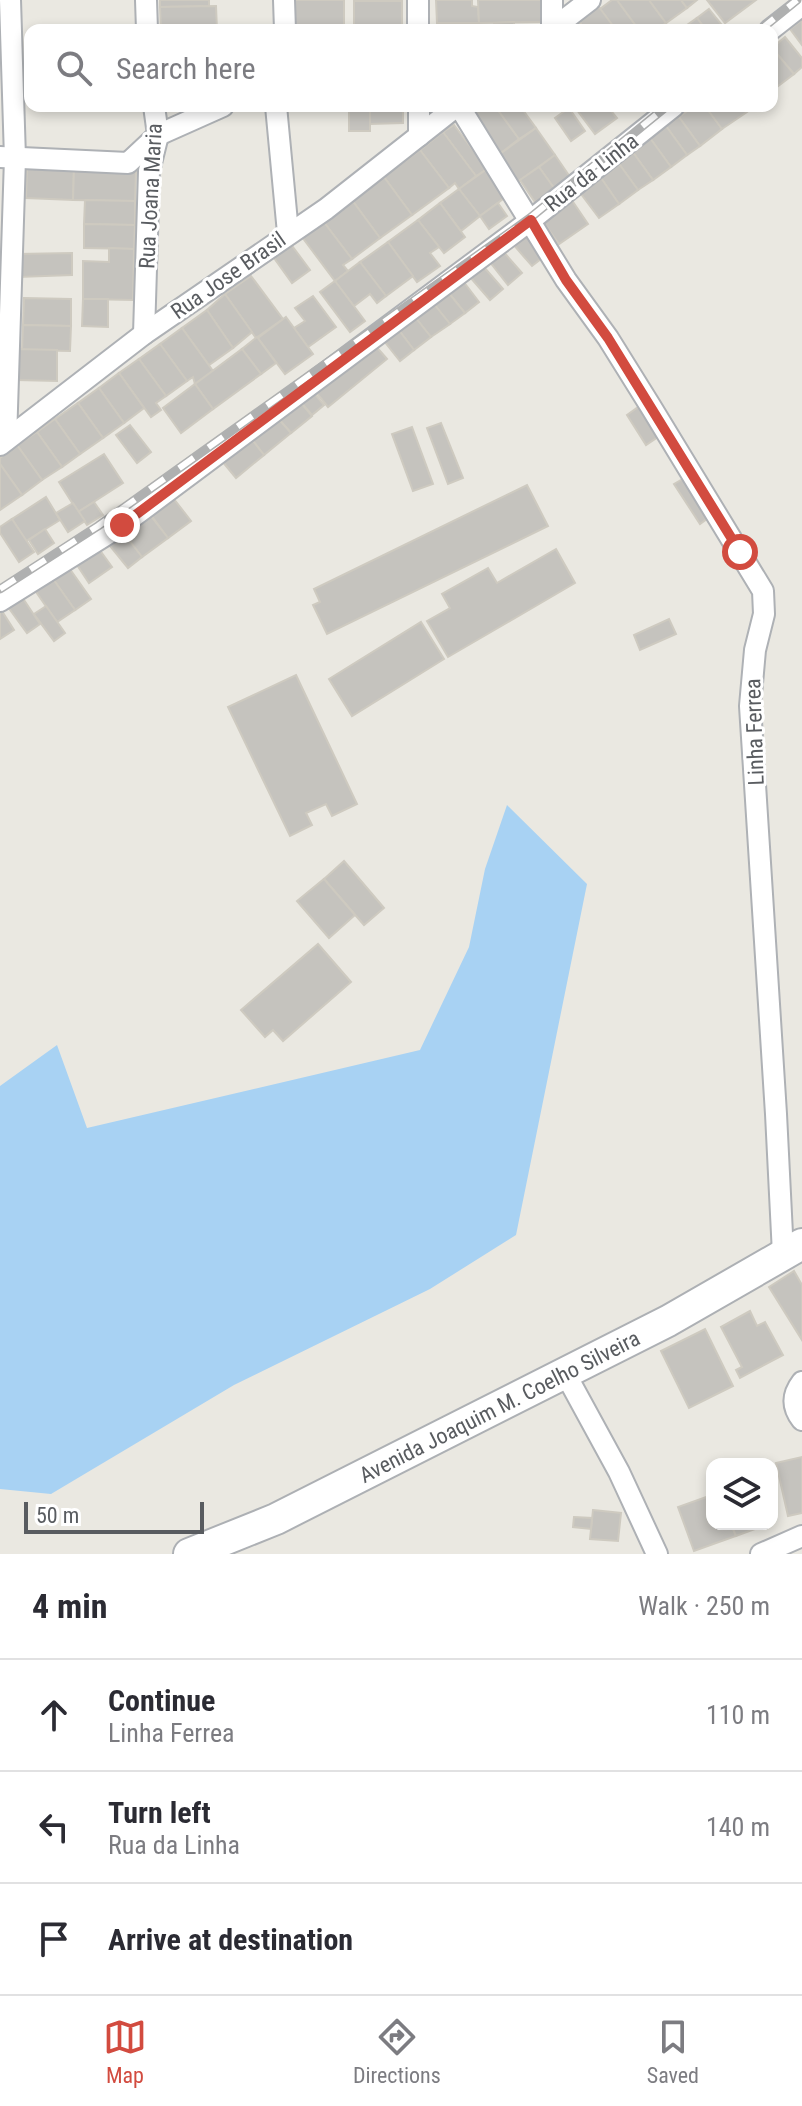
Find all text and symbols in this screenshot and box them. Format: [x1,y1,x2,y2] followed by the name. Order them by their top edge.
[24,24,778,112] search box
[52,46,96,90] icon: search
[116,51,256,86] text: Search here
[134,123,167,269] street label: Rua Joana Maria
[540,128,643,217] street label: Rua da Linha
[166,227,290,324] street label: Rua Jose Brasil
[104,507,140,543] route end
[722,534,758,570] route start
[740,678,769,786] street label: Linha Ferrea
[355,1325,644,1488] street label: Avenida Joaquim M. Coelho Silveira
[706,1458,778,1530] map controls
[706,1458,778,1530] button: layers
[24,1498,204,1534] scale bar
[36,1503,79,1528] text: 50 m
[32,1586,108,1626] text: 4 min
[638,1591,770,1621] text: Walk · 250 m
[108,1683,215,1718] text: Continue
[32,1693,76,1737] icon: ahead
[706,1700,770,1730] text: 110 m
[108,1718,235,1748] text: Linha Ferrea
[108,1795,211,1830] text: Turn left
[32,1805,76,1849] icon: left
[706,1812,770,1842] text: 140 m
[108,1830,240,1860] text: Rua da Linha
[32,1917,76,1961] icon: arrive
[108,1922,353,1957] text: Arrive at destination
[103,2015,147,2088] tab: Map
[353,2015,441,2088] tab: Directions
[647,2015,699,2088] tab: Saved

